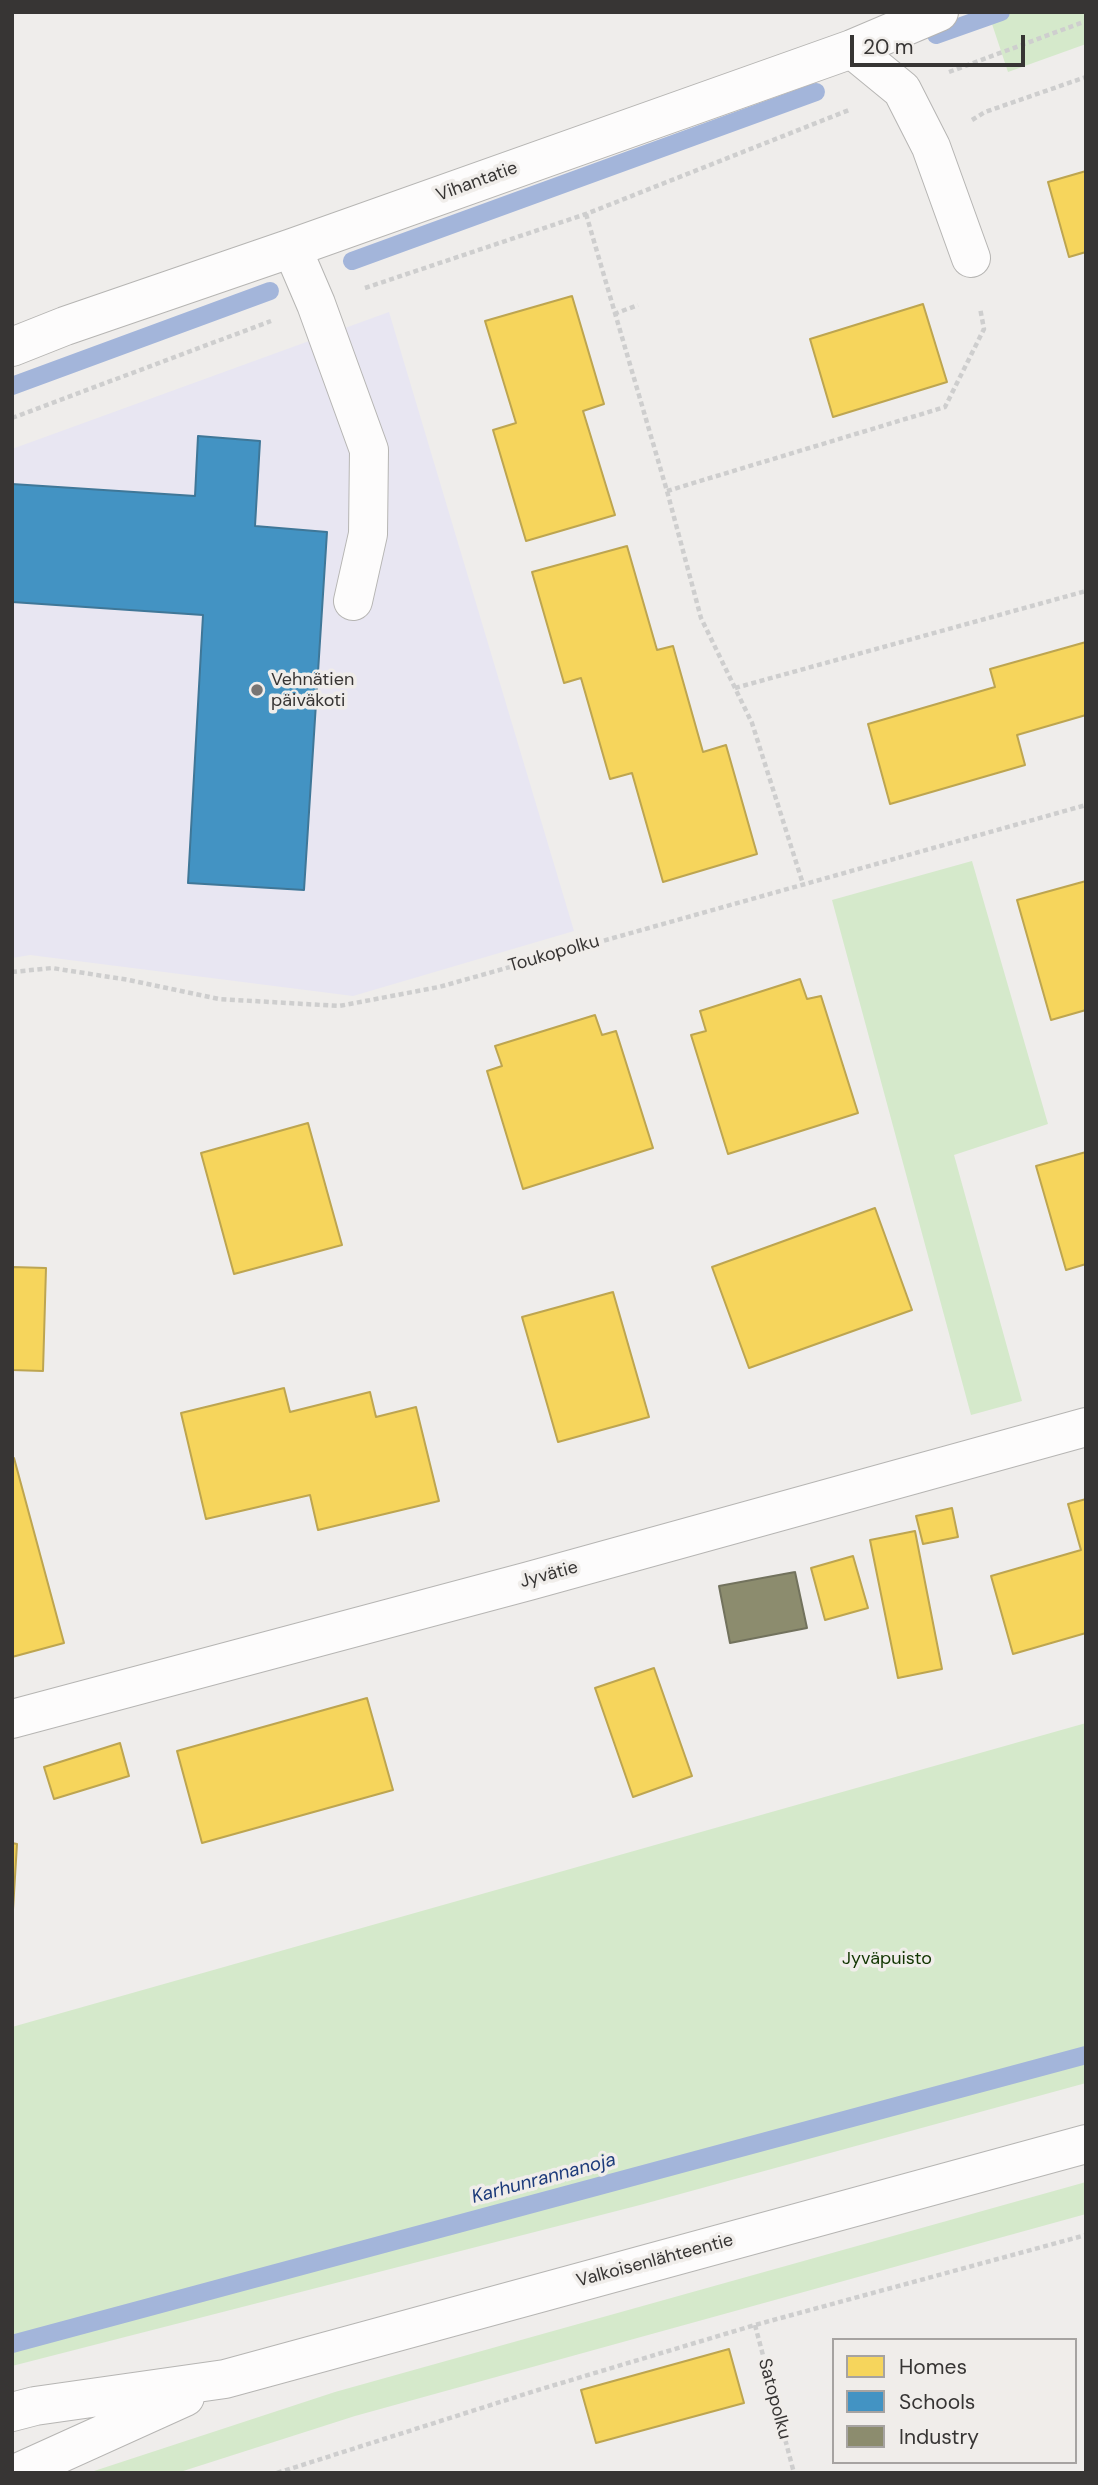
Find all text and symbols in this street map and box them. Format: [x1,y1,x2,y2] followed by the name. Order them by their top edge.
[853,21,1028,65] scale bar
[863,33,914,61] text: 20 m
[433,157,521,207] street label: Vihantatie
[271,669,354,712] place label: Vehnätien päiväkoti
[249,682,265,698] marker: Vehnätien päiväkoti
[506,931,602,977] street label: Toukopolku
[518,1557,580,1593] street label: Jyvätie
[842,1948,932,1970] park label: Jyväpuisto
[469,2149,619,2209] water label: Karhunrannanoja
[574,2230,736,2292] street label: Valkoisenlähteentie
[832,2338,1077,2464] legend
[899,2353,967,2381] text: Homes
[753,2356,795,2442] street label: Satopolku
[899,2388,975,2416] text: Schools
[899,2423,979,2451] text: Industry

